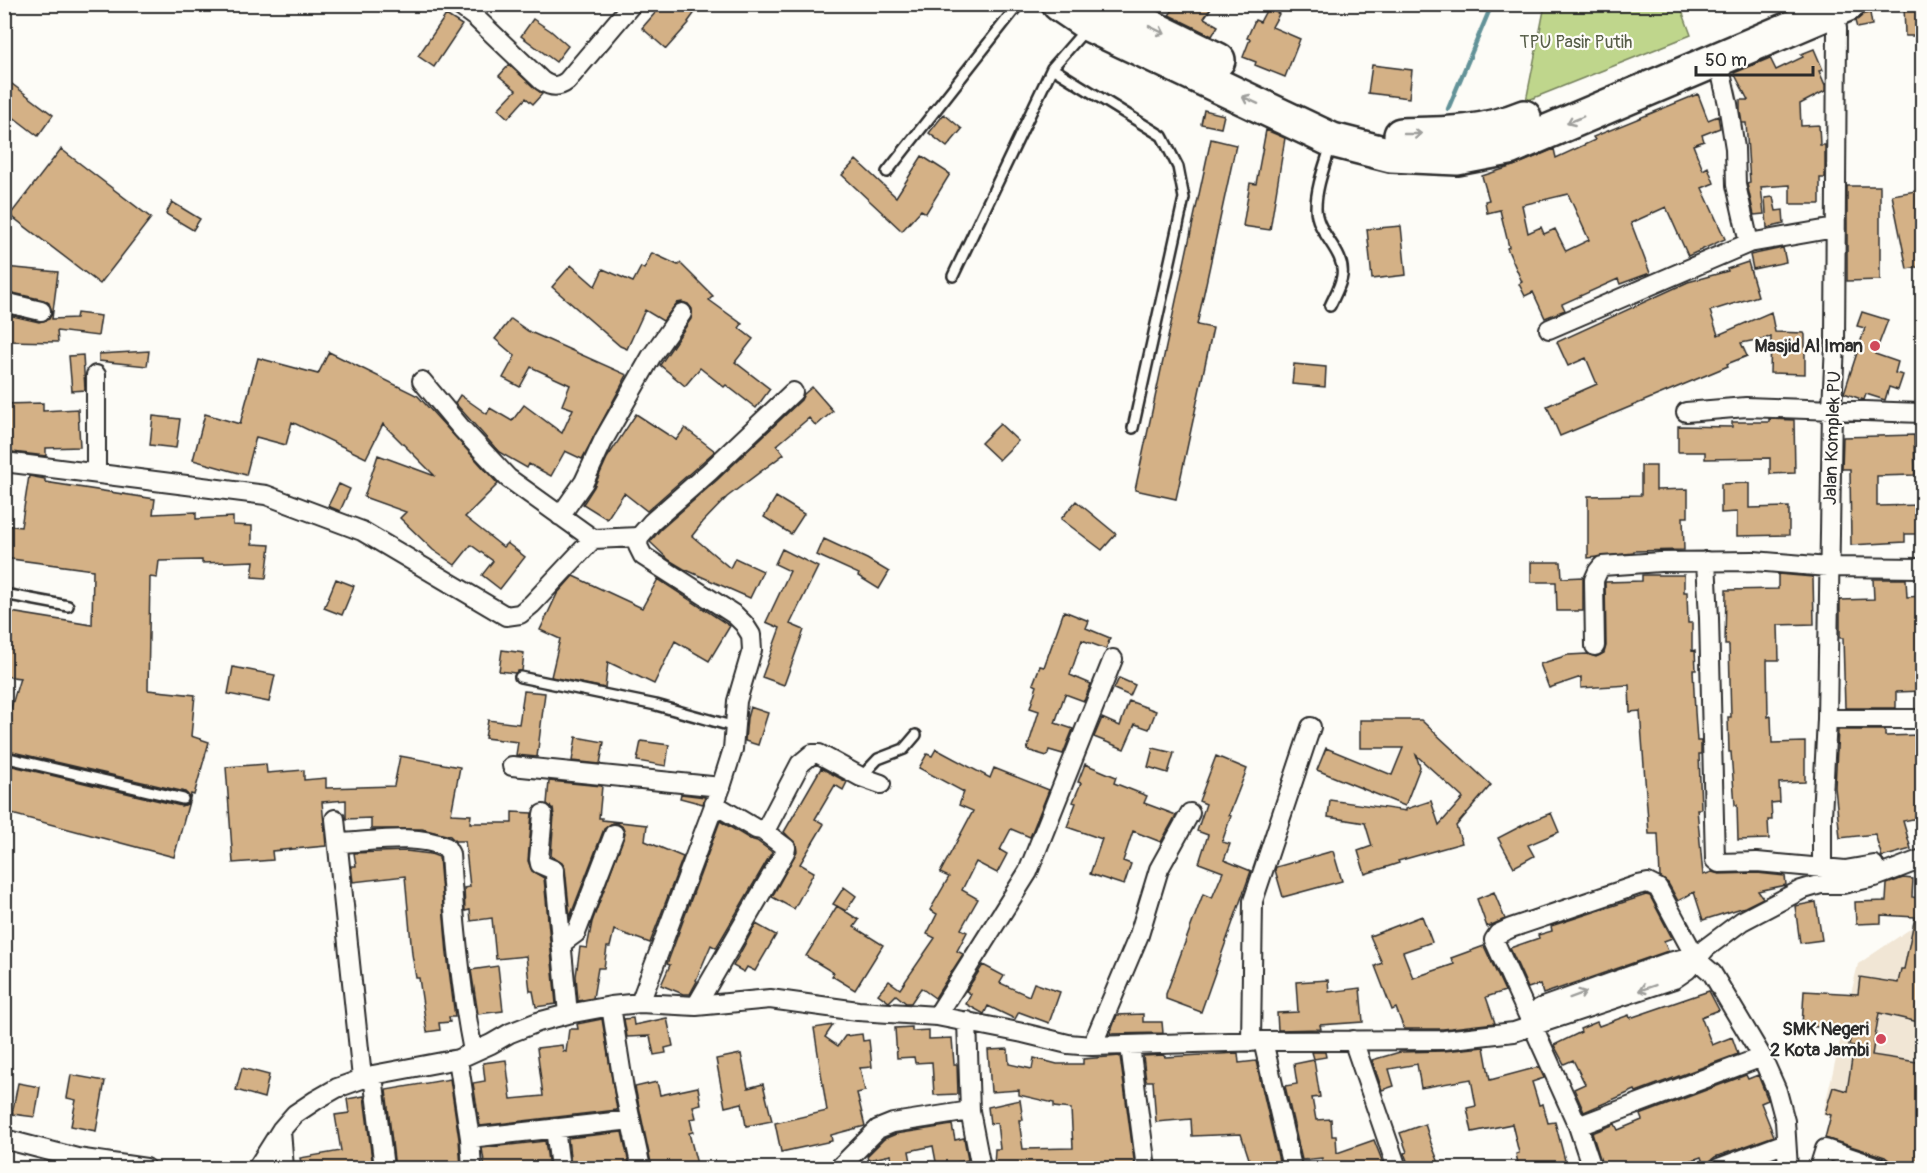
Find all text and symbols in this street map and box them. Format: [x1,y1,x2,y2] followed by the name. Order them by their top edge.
[1147,25,1165,37] one-way arrow
[1520,31,1632,54] park label: TPU Pasir Putih
[1696,39,1813,77] scale bar
[1705,49,1747,72] text: 50 m
[1242,93,1260,105] one-way arrow
[1566,115,1584,126] one-way arrow
[1402,129,1422,140] one-way arrow
[1755,335,1863,358] place label: Masjid Al Iman
[1868,339,1882,353] marker: Masjid Al Iman
[1819,371,1846,505] street label: Jalan Komplek PU
[1638,983,1657,994] one-way arrow
[1568,988,1587,999] one-way arrow
[1770,1018,1869,1062] place label: SMK Negeri 2 Kota Jambi
[1874,1032,1888,1046] marker: SMK Negeri 2 Kota Jambi

